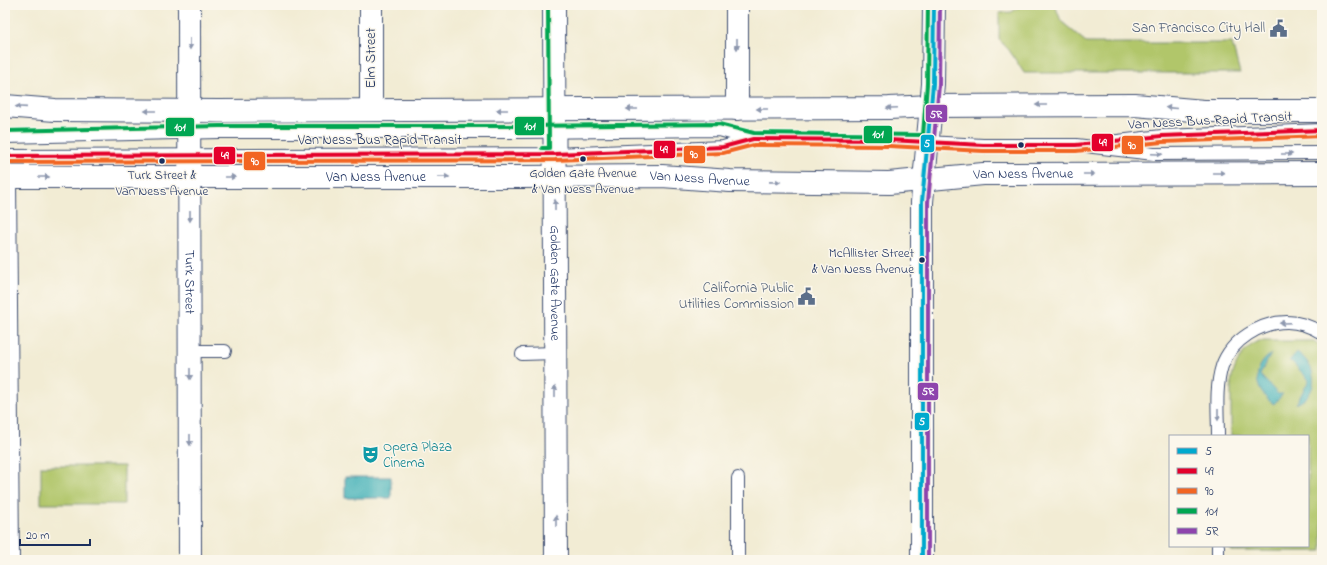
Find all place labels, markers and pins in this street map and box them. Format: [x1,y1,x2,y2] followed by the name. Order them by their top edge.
[1132,18,1265,40] place label: San Francisco City Hall
[1268,18,1288,38] public building icon: San Francisco City Hall
[1016,140,1026,150] unlabelled marker
[578,154,588,164] marker: Golden Gate Avenue & Van Ness Avenue
[157,156,167,166] marker: Turk Street & Van Ness Avenue
[530,164,637,199] place label: Golden Gate Avenue & Van Ness Avenue
[115,166,209,201] place label: Turk Street & Van Ness Avenue
[812,244,915,279] place label: McAllister Street & Van Ness Avenue
[917,255,927,265] marker: McAllister Street & Van Ness Avenue
[679,278,795,315] place label: California Public Utilities Commission
[797,286,817,306] public building icon: California Public Utilities Commission
[383,437,452,474] place label: Opera Plaza Cinema
[360,445,380,465] theatre icon: Opera Plaza Cinema

